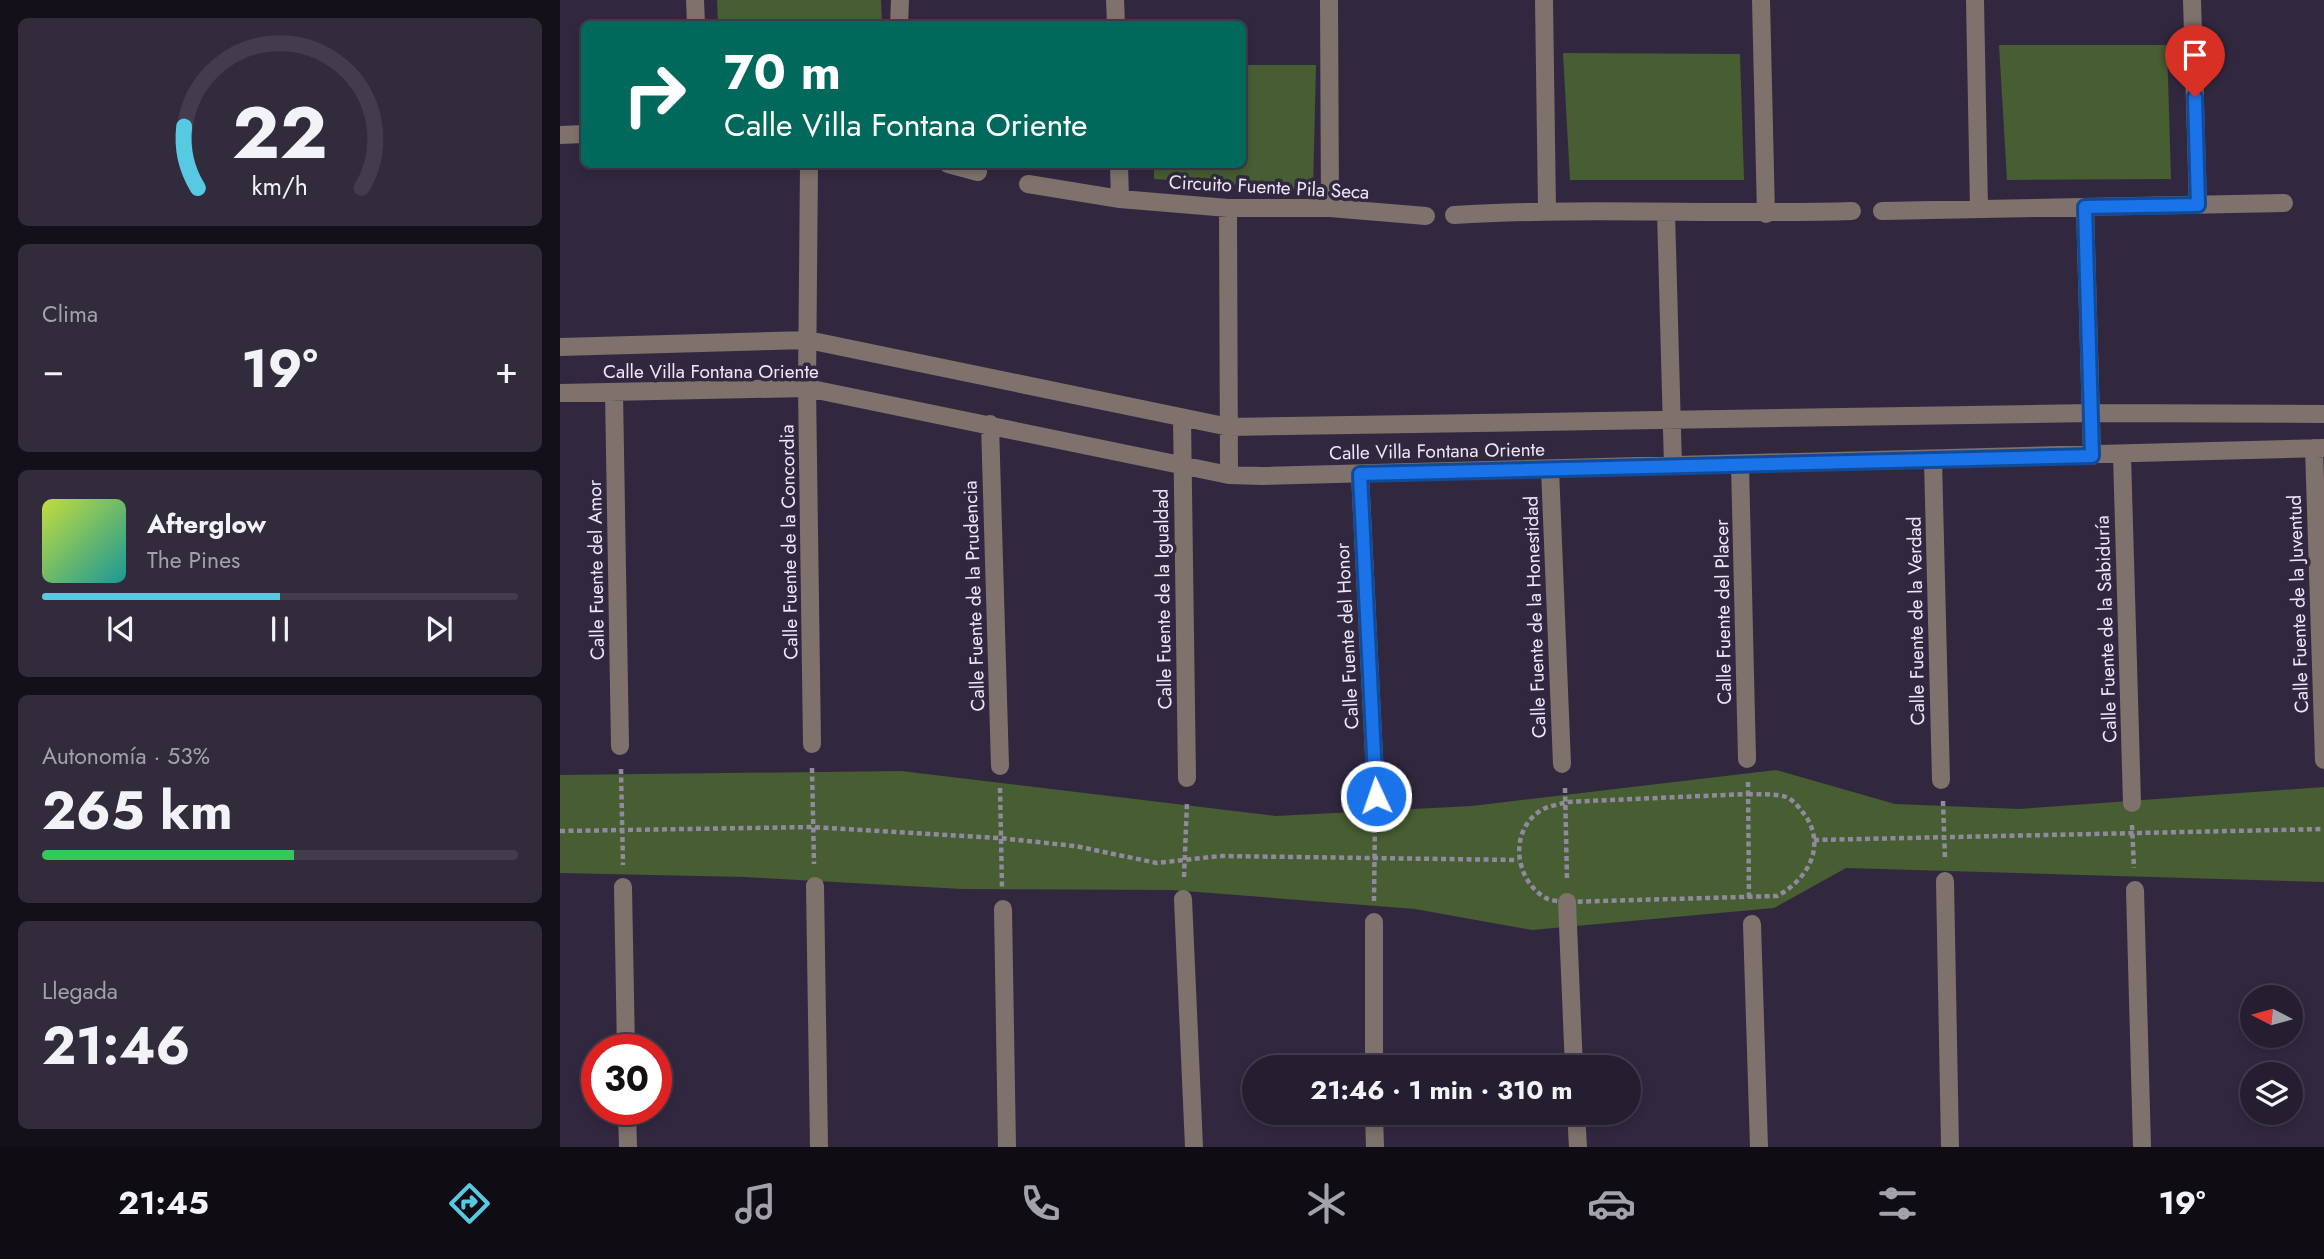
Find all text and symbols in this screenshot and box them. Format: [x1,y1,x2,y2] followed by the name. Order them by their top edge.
[2165,25,2225,97] pin
[2176,36,2214,74] icon: arrive
[724,37,841,107] text: 70 m
[609,49,700,140] icon: right
[232,80,328,185] text: 22
[724,102,1087,148] text: Calle Villa Fontana Oriente
[252,168,308,204] text: km/h
[1168,168,1370,206] street label: Circuito Fuente Pila Seca
[42,297,98,331] text: Clima
[241,331,318,407] text: 19°
[42,342,64,397] text: −
[495,342,518,397] text: +
[603,358,819,385] street label: Calle Villa Fontana Oriente
[773,424,805,660] street label: Calle Fuente de la Concordia
[1329,436,1545,466] street label: Calle Villa Fontana Oriente
[581,479,611,660] street label: Calle Fuente del Amor
[956,480,992,712] street label: Calle Fuente de la Prudencia
[1148,488,1178,710] street label: Calle Fuente de la Igualdad
[2281,494,2315,714] street label: Calle Fuente de la Juventud
[1517,495,1553,739] street label: Calle Fuente de la Honestidad
[147,505,266,543] text: Afterglow
[2089,515,2123,743] street label: Calle Fuente de la Sabiduría
[1901,516,1931,726] street label: Calle Fuente de la Verdad
[1708,519,1738,705] street label: Calle Fuente del Placer
[1329,542,1365,730] street label: Calle Fuente del Honor
[147,543,240,577] text: The Pines
[102,610,140,648] icon: previous
[261,610,299,648] icon: pause
[420,610,458,648] icon: next
[42,739,210,773] text: Autonomía · 53%
[1339,759,1413,833] position arrow
[42,773,233,849] text: 265 km
[42,974,118,1008] text: Llegada
[2240,985,2303,1048] north arrow
[2240,985,2303,1125] map controls
[42,1008,190,1084] text: 21:46
[581,1034,672,1125] speed limit sign: 30
[2240,1062,2303,1125] button: layers
[1310,1071,1573,1109] text: 21:46 · 1 min · 310 m
[445,1179,494,1228] icon: directions
[731,1179,780,1228] icon: music
[1016,1179,1065,1228] icon: phone
[1302,1179,1351,1228] icon: climate
[1587,1179,1636,1228] icon: car
[1873,1179,1922,1228] icon: filters
[118,1180,209,1226] text: 21:45
[2158,1180,2206,1226] text: 19°

